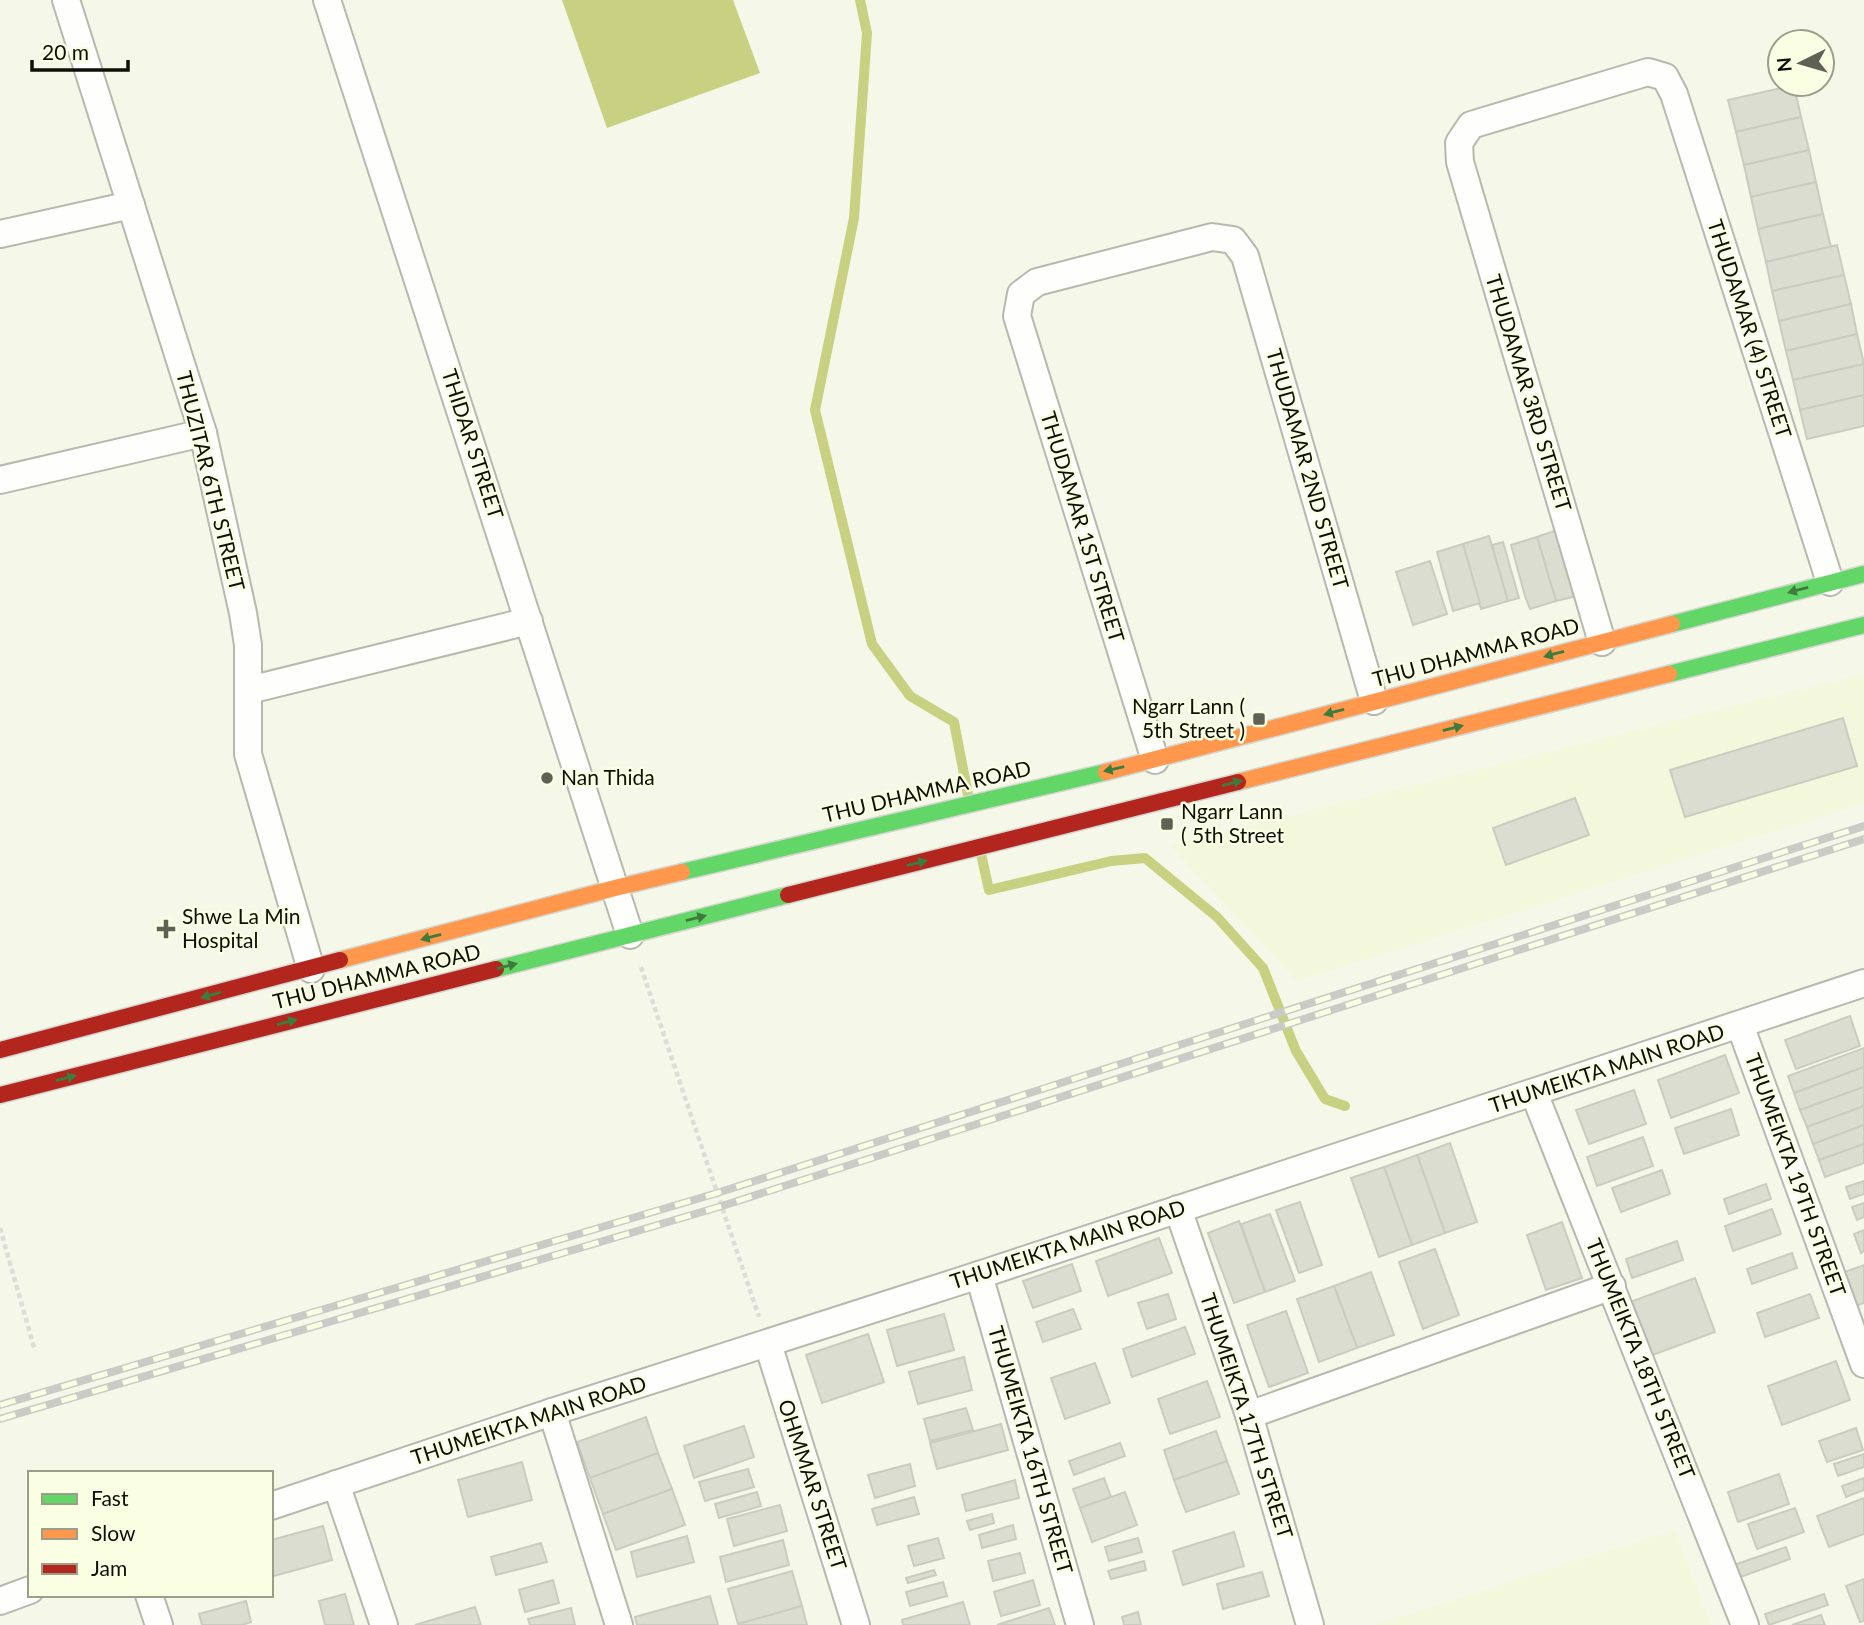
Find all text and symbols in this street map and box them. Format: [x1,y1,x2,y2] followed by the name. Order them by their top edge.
[32,28,128,72] scale bar
[1766,28,1836,98] north arrow
[42,39,89,64] text: 20 m
[1771,56,1796,73] text: N
[1703,216,1798,442] street label: THUDAMAR (4) STREET
[1481,271,1578,515] street label: THUDAMAR 3RD STREET
[1262,345,1355,592] street label: THUDAMAR 2ND STREET
[437,365,510,522] street label: THIDAR STREET
[172,368,251,594] street label: THUZITAR 6TH STREET
[1036,408,1131,646] street label: THUDAMAR 1ST STREET
[1787,586,1808,596] one-way arrow
[1370,612,1582,691] street label: THU DHAMMA ROAD
[1543,650,1564,660] one-way arrow
[1132,693,1245,742] place label: Ngarr Lann ( 5th Street )
[1323,707,1345,718] one-way arrow
[1251,711,1267,727] marker: Ngarr Lann ( 5th Street )
[1442,722,1464,733] one-way arrow
[820,754,1033,827] street label: THU DHAMMA ROAD
[561,764,655,789] place label: Nan Thida
[1103,764,1125,775] one-way arrow
[539,770,555,786] marker: Nan Thida
[1221,777,1243,788] one-way arrow
[1181,798,1285,847] place label: Ngarr Lann ( 5th Street
[1159,816,1175,832] marker: Ngarr Lann ( 5th Street
[906,857,928,868] one-way arrow
[182,903,300,952] place label: Shwe La Min Hospital
[685,912,707,923] one-way arrow
[156,919,176,939] marker: Shwe La Min Hospital
[419,932,441,943] one-way arrow
[270,938,483,1013] street label: THU DHAMMA ROAD
[496,960,518,971] one-way arrow
[199,990,221,1001] one-way arrow
[276,1016,298,1027] one-way arrow
[1486,1018,1727,1117] street label: THUMEIKTA MAIN ROAD
[1741,1050,1852,1300] street label: THUMEIKTA 19TH STREET
[55,1072,77,1083] one-way arrow
[947,1194,1188,1293] street label: THUMEIKTA MAIN ROAD
[1582,1235,1701,1483] street label: THUMEIKTA 18TH STREET
[1196,1290,1299,1542] street label: THUMEIKTA 17TH STREET
[984,1323,1079,1577] street label: THUMEIKTA 16TH STREET
[408,1370,649,1469] street label: THUMEIKTA MAIN ROAD
[774,1396,853,1574] street label: OHMMAR STREET
[28,1471,273,1597] legend
[91,1485,129,1510] text: Fast
[91,1520,136,1545] text: Slow
[91,1555,127,1580] text: Jam

